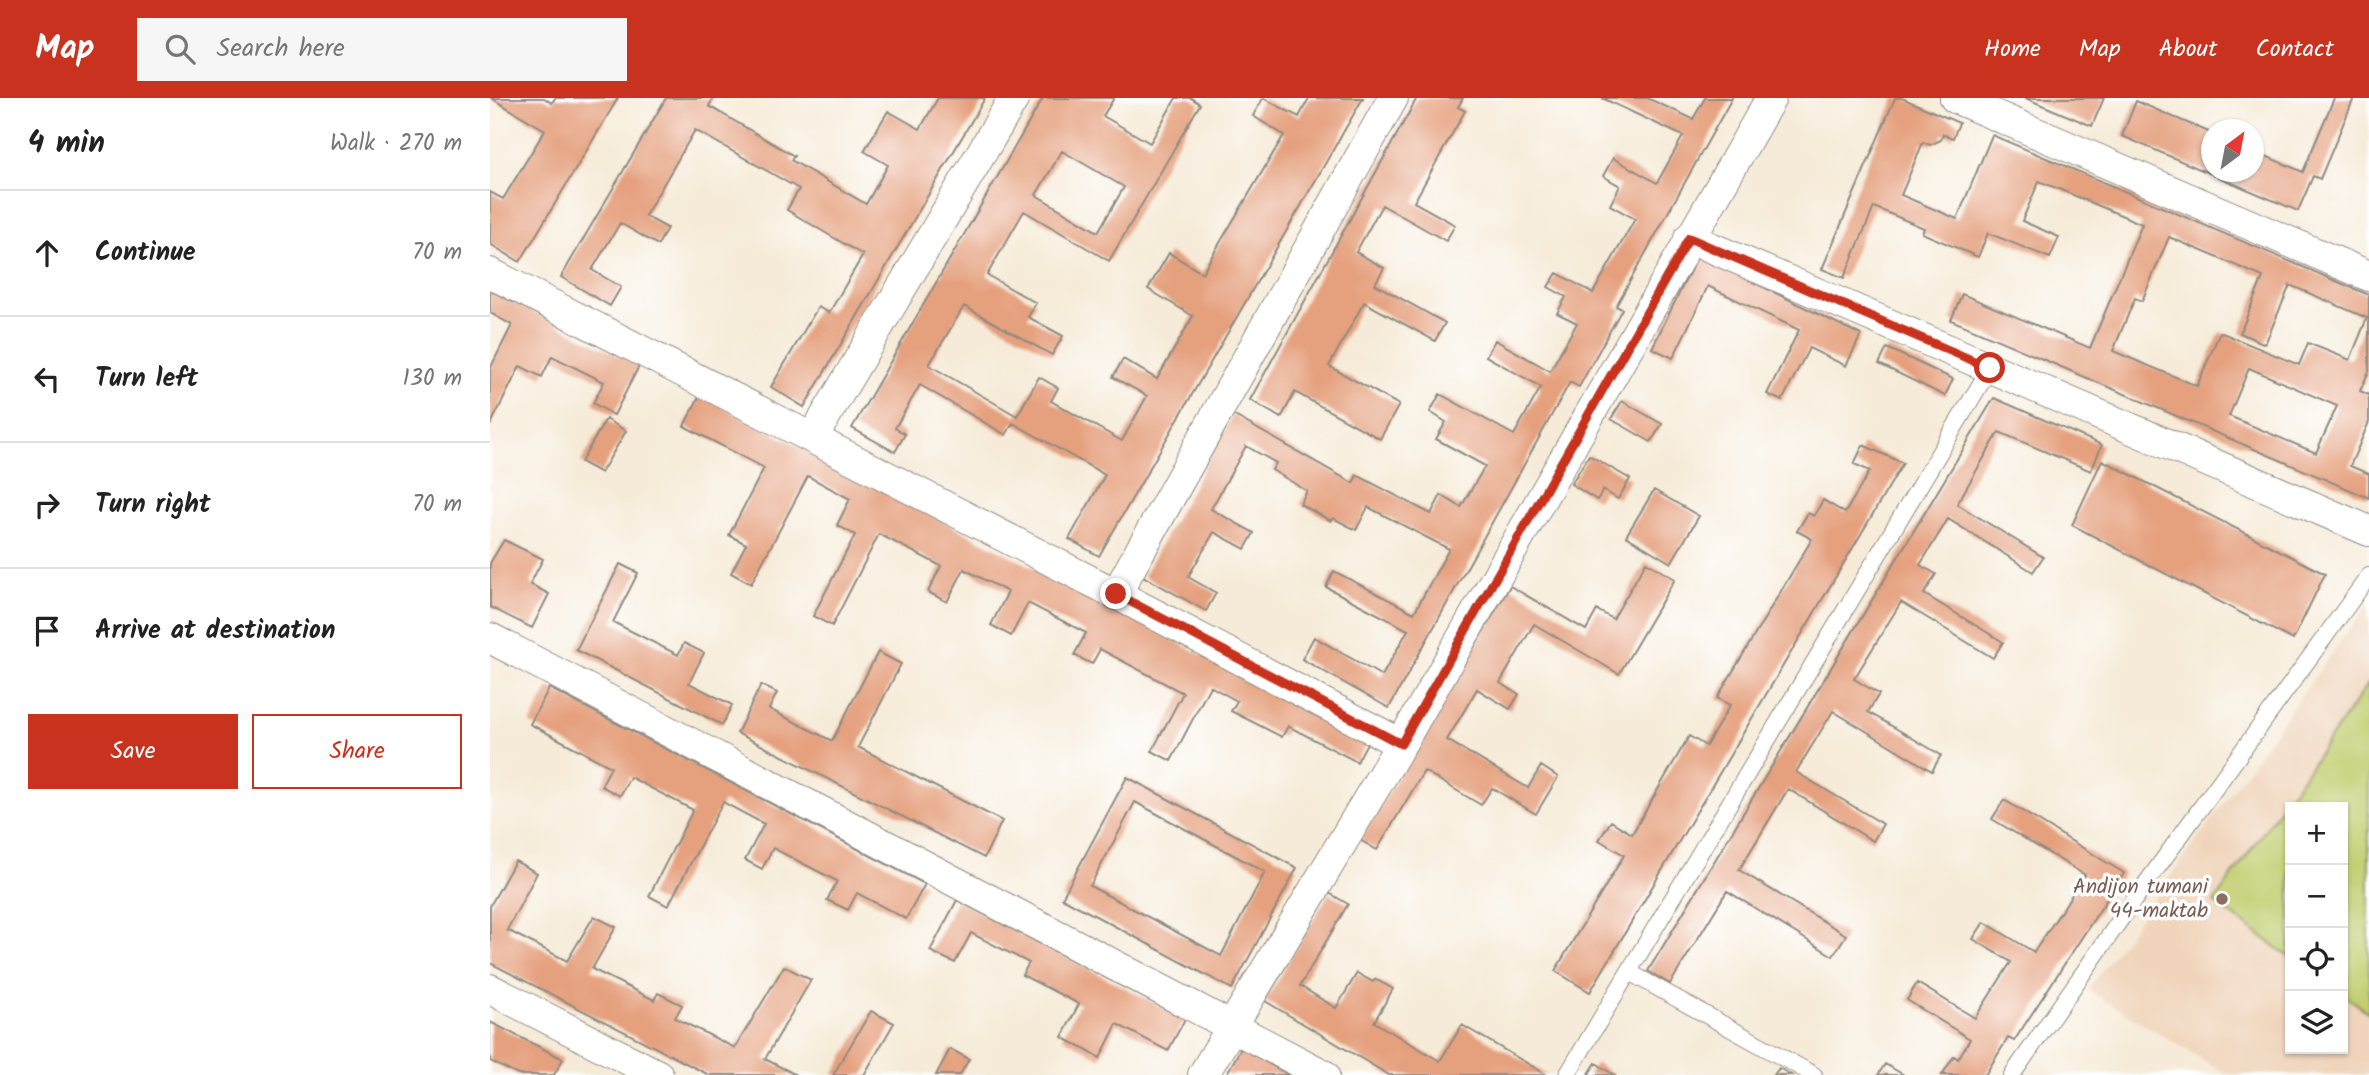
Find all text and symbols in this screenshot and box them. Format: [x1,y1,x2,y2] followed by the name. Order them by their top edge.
[137,18,627,81] search box
[35,23,95,76] text: Map
[217,28,345,70] text: Search here
[161,30,199,68] icon: search
[1984,30,2041,69] text: Home
[2079,30,2121,69] text: Map
[2159,30,2217,69] text: About
[2255,30,2334,69] text: Contact
[2201,119,2264,182] north arrow
[28,120,105,168] text: 4 min
[330,126,462,162] text: Walk · 270 m
[95,232,196,274] text: Continue
[28,234,66,272] icon: ahead
[412,235,462,271] text: 70 m
[1974,352,2005,383] route start
[95,358,198,400] text: Turn left
[28,360,66,398] icon: left
[403,361,462,397] text: 130 m
[95,484,211,526] text: Turn right
[28,486,66,524] icon: right
[412,487,462,523] text: 70 m
[1100,578,1131,609] route end
[95,610,335,652] text: Arrive at destination
[28,612,66,650] icon: arrive
[28,714,238,789] button: Save
[252,714,462,789] button: Share
[2285,802,2348,1054] map controls
[2285,802,2348,865] button: +
[2285,865,2348,928] button: −
[2073,871,2209,928] place label: Andijon tumani 44-maktab
[2214,891,2230,907] marker: Andijon tumani 44-maktab
[2285,928,2348,991] button: locate
[2285,991,2348,1054] button: layers

